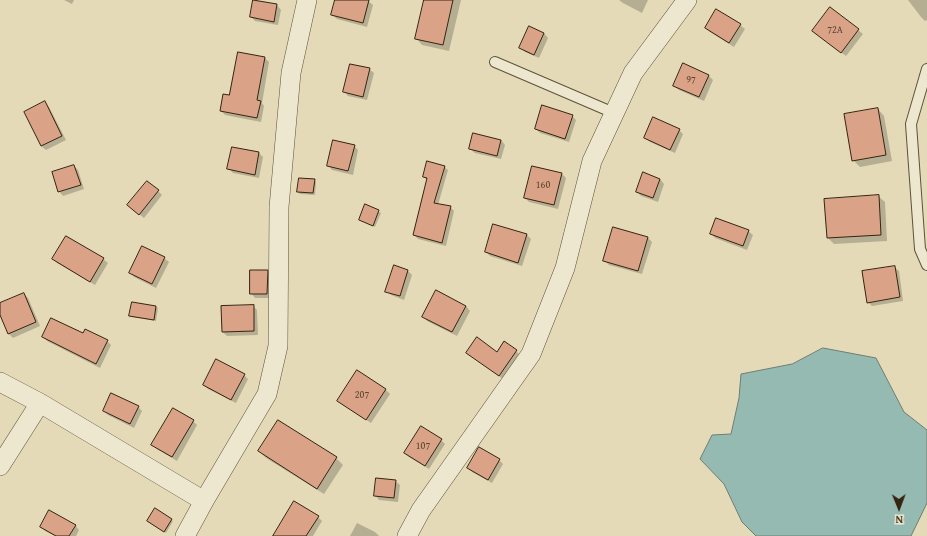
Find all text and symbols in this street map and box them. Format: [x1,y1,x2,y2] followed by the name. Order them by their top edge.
[827,24,843,36] house number: 72А
[686,74,696,86] house number: 97
[536,179,550,191] house number: 160
[355,389,369,401] house number: 207
[416,440,430,452] house number: 107
[879,488,919,528] north arrow
[895,512,903,528] text: N

